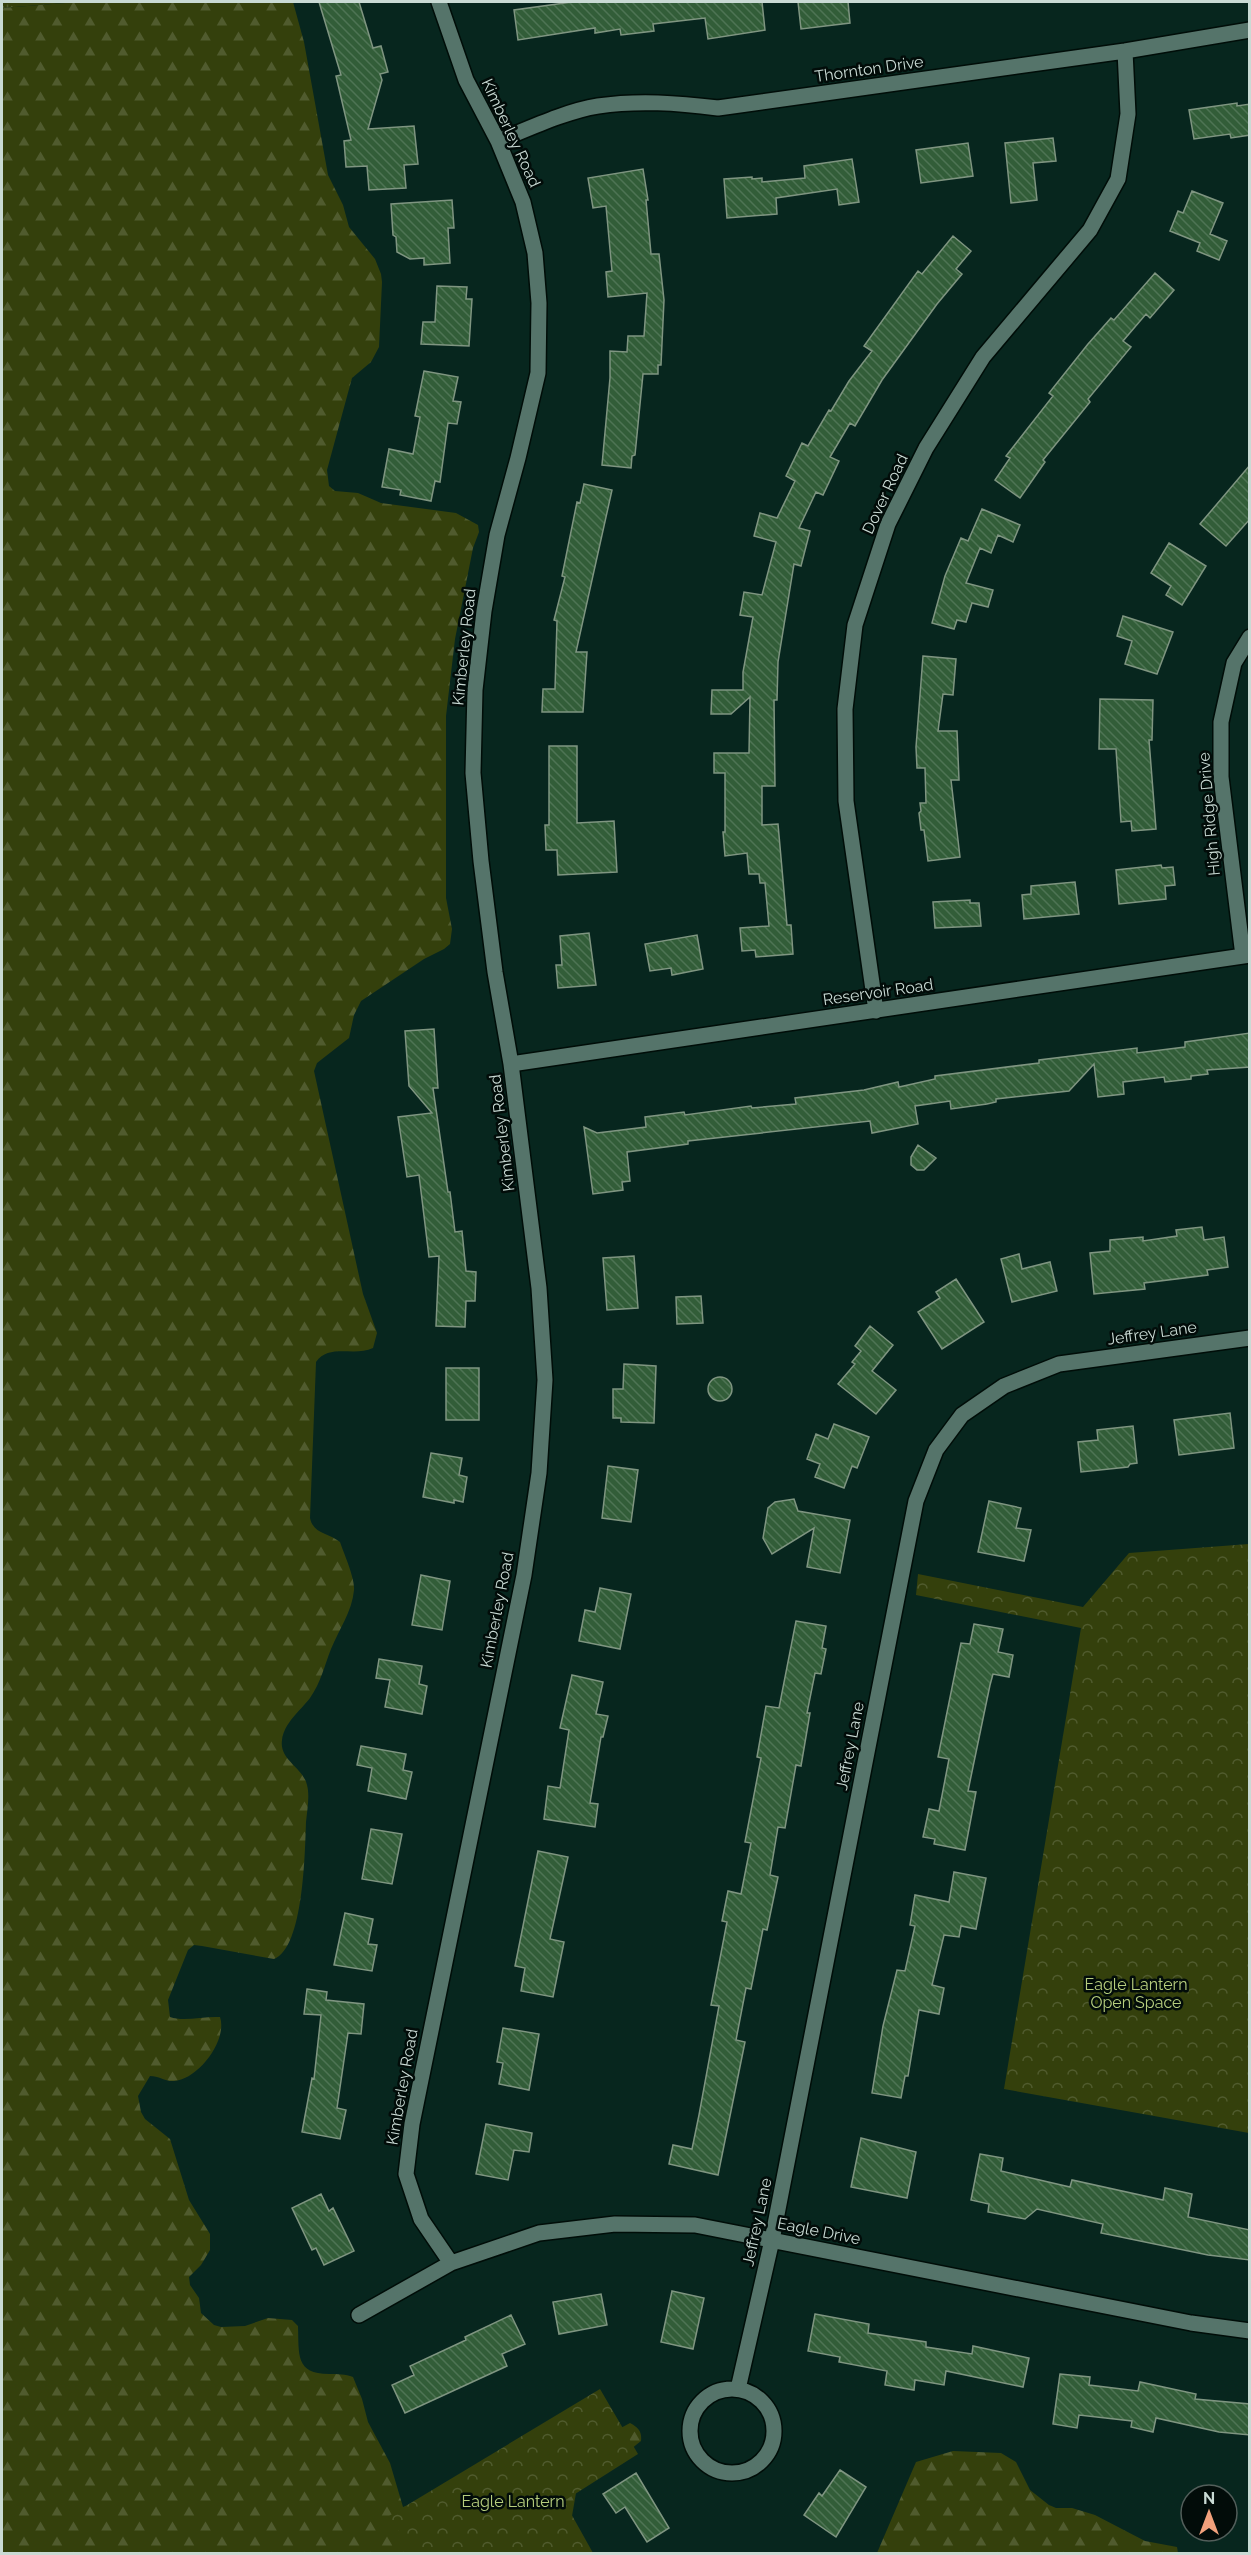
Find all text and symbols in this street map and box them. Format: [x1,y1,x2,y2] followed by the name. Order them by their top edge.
[813,52,925,86] street label: Thornton Drive
[478,76,544,190] street label: Kimberley Road
[858,451,912,537] street label: Dover Road
[448,588,480,706] street label: Kimberley Road
[1194,751,1224,877] street label: High Ridge Drive
[822,975,934,1009] street label: Reservoir Road
[485,1073,519,1193] street label: Kimberley Road
[1106,1317,1198,1349] street label: Jeffrey Lane
[476,1550,518,1670] street label: Kimberley Road
[832,1700,868,1792] street label: Jeffrey Lane
[1085,1975,1187,2012] park label: Eagle Lantern Open Space
[382,2027,422,2147] street label: Kimberley Road
[738,2176,776,2268] street label: Jeffrey Lane
[776,2214,862,2248] street label: Eagle Drive
[1179,2483,1239,2543] north arrow
[1203,2489,1215,2508] text: N
[462,2492,564,2511] park label: Eagle Lantern

